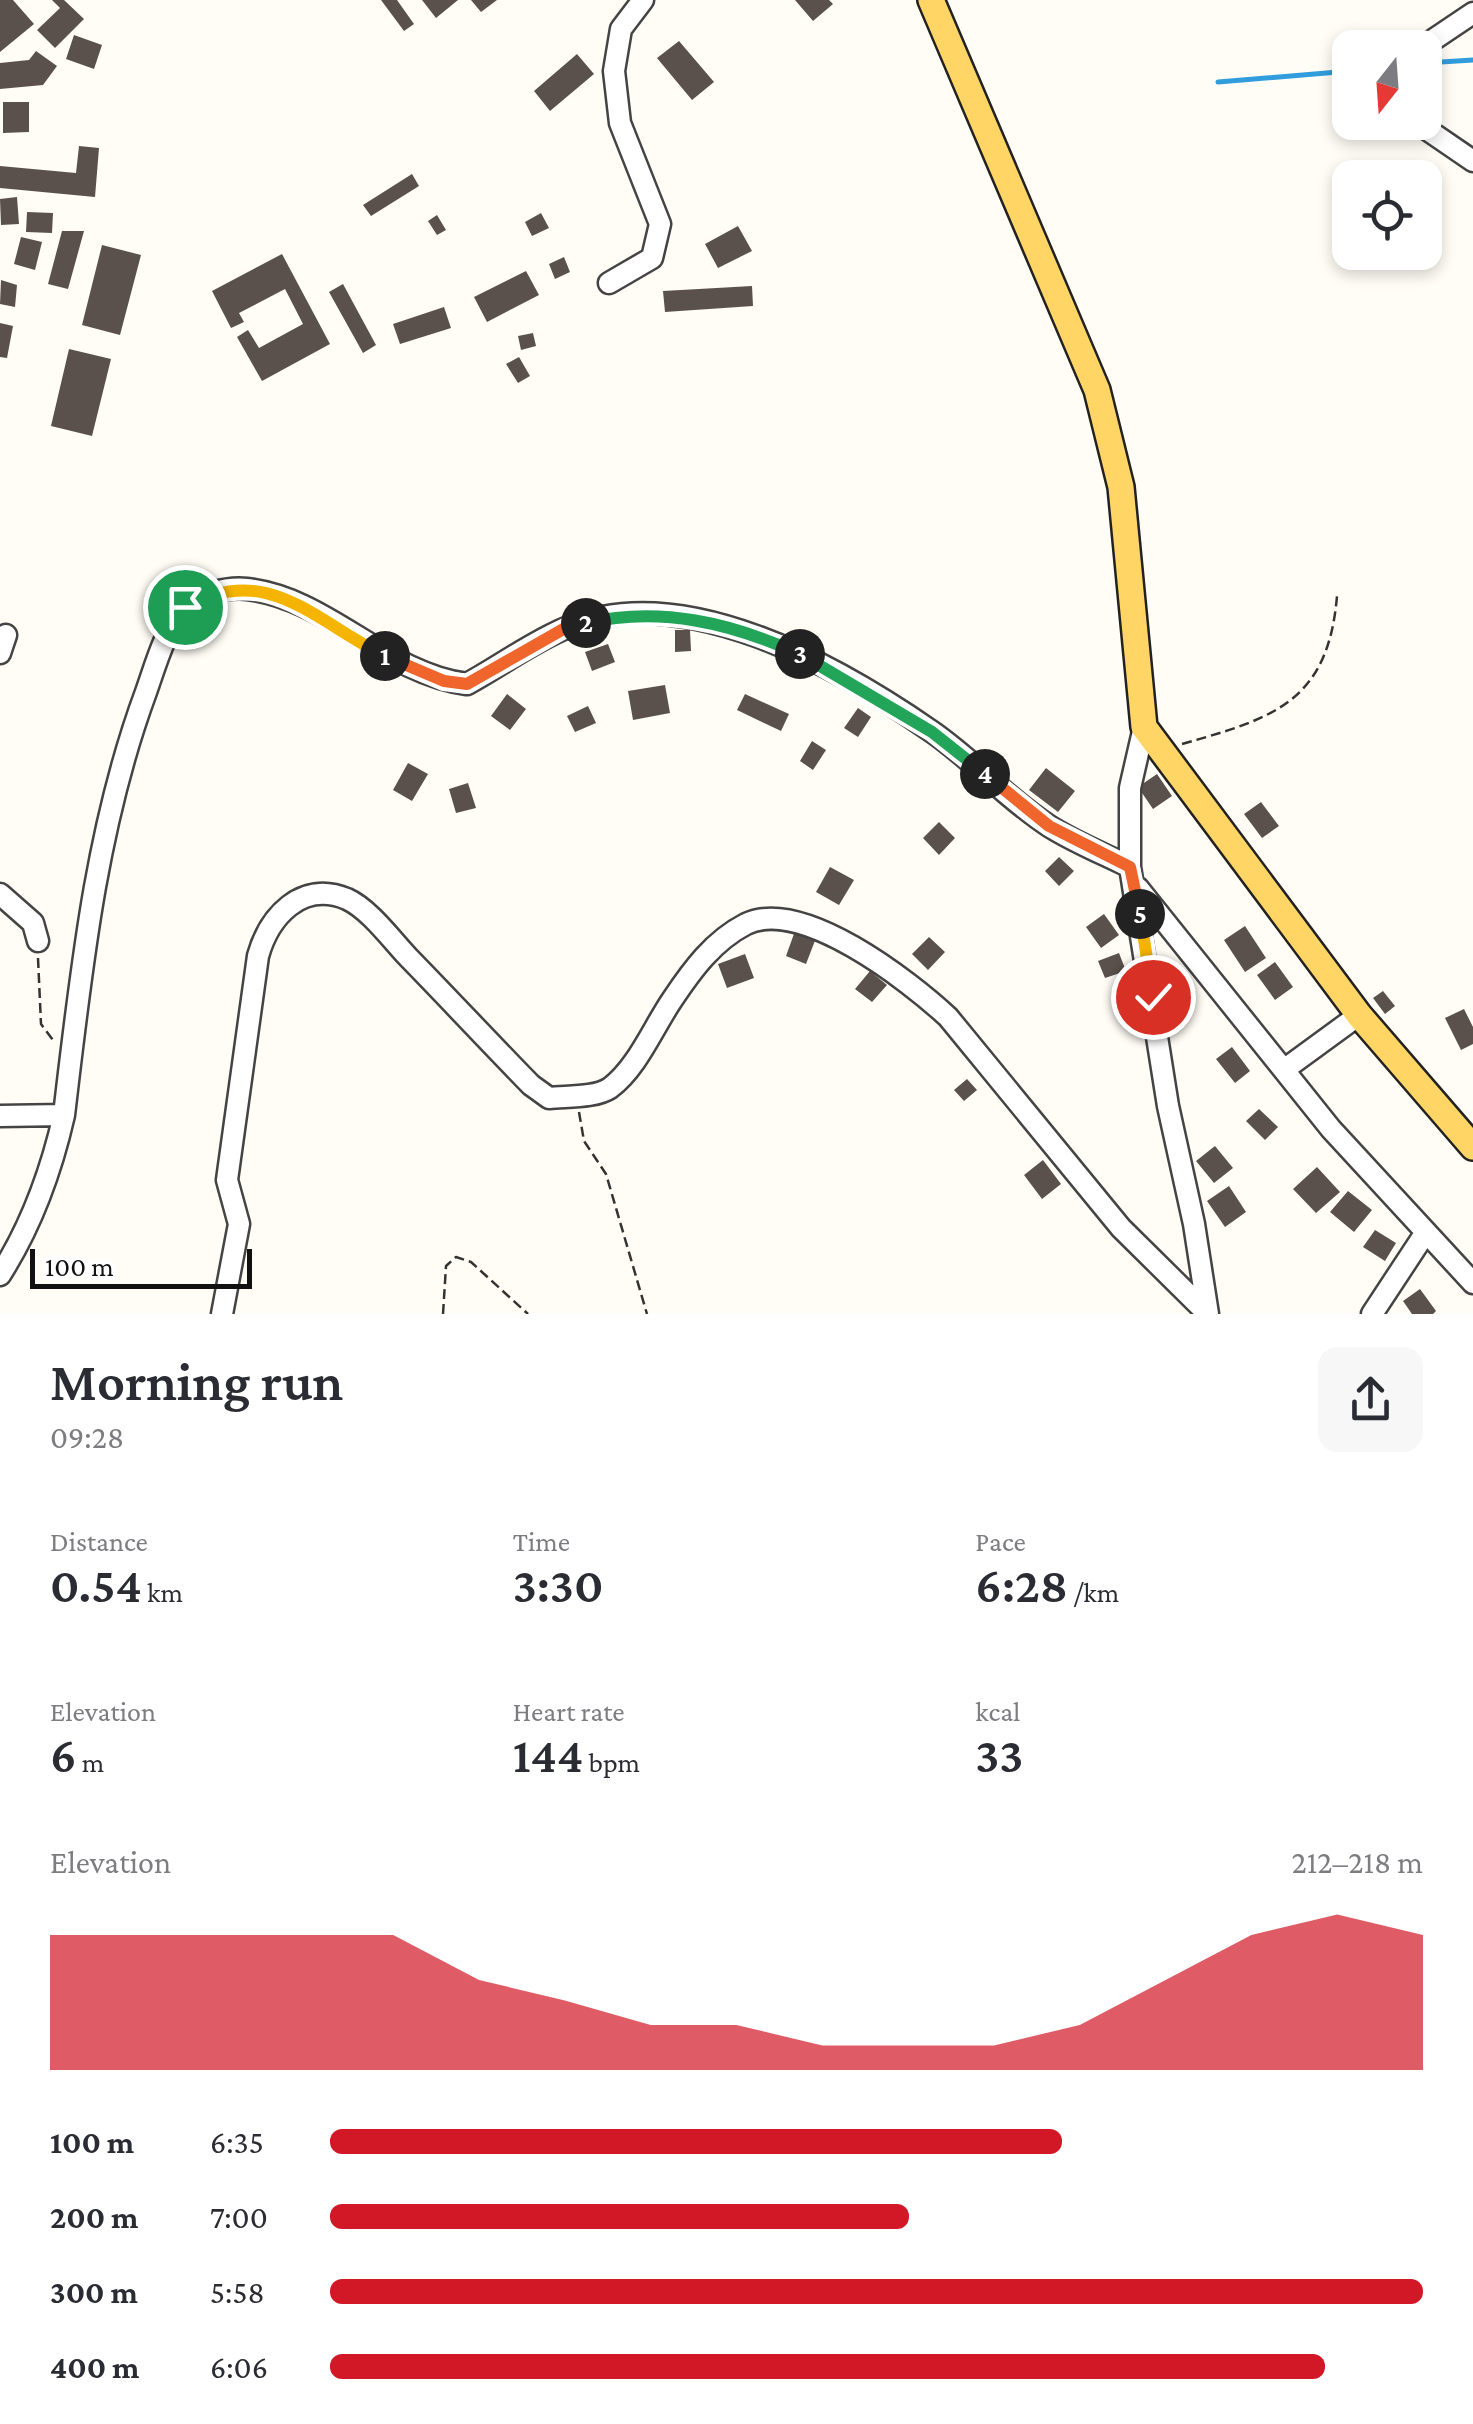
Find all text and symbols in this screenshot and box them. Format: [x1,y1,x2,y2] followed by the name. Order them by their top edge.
[1332,30,1442,140] north arrow
[1332,30,1442,270] map controls
[1332,160,1442,270] button: locate
[143,565,228,650] pin
[158,580,213,635] icon: arrive
[561,598,611,648] pin: 2
[579,607,593,638] text: 2
[775,629,825,679] pin: 3
[360,631,410,681] pin: 1
[793,638,807,669] text: 3
[380,640,390,671] text: 1
[960,749,1010,799] pin: 4
[977,758,993,789] text: 4
[1115,889,1165,939] pin: 5
[1133,898,1147,929] text: 5
[1111,955,1196,1040] pin
[1126,970,1181,1025] icon: check
[30,1244,252,1288] scale bar
[45,1251,114,1282] text: 100 m
[1318,1347,1423,1452] button: share
[50,1351,343,1412] text: Morning run
[50,1419,124,1455] text: 09:28
[50,1526,148,1557] text: Distance
[513,1526,570,1557] text: Time
[975,1526,1026,1557] text: Pace
[50,1557,142,1613] text: 0.54
[513,1557,603,1613] text: 3:30
[975,1557,1068,1613] text: 6:28
[142,1577,183,1608] text: km
[1068,1577,1119,1608] text: /km
[50,1696,156,1727] text: Elevation
[513,1696,625,1727] text: Heart rate
[975,1696,1020,1727] text: kcal
[50,1727,77,1783] text: 6
[513,1727,583,1783] text: 144
[975,1727,1023,1783] text: 33
[77,1747,104,1778] text: m
[583,1747,640,1778] text: bpm
[50,1844,171,1880] text: Elevation
[1291,1844,1423,1880] text: 212–218 m
[50,2124,134,2160] text: 100 m
[210,2124,264,2160] text: 6:35
[50,2199,138,2235] text: 200 m
[210,2199,268,2235] text: 7:00
[50,2274,138,2310] text: 300 m
[210,2274,265,2310] text: 5:58
[50,2349,139,2385] text: 400 m
[210,2349,268,2385] text: 6:06

